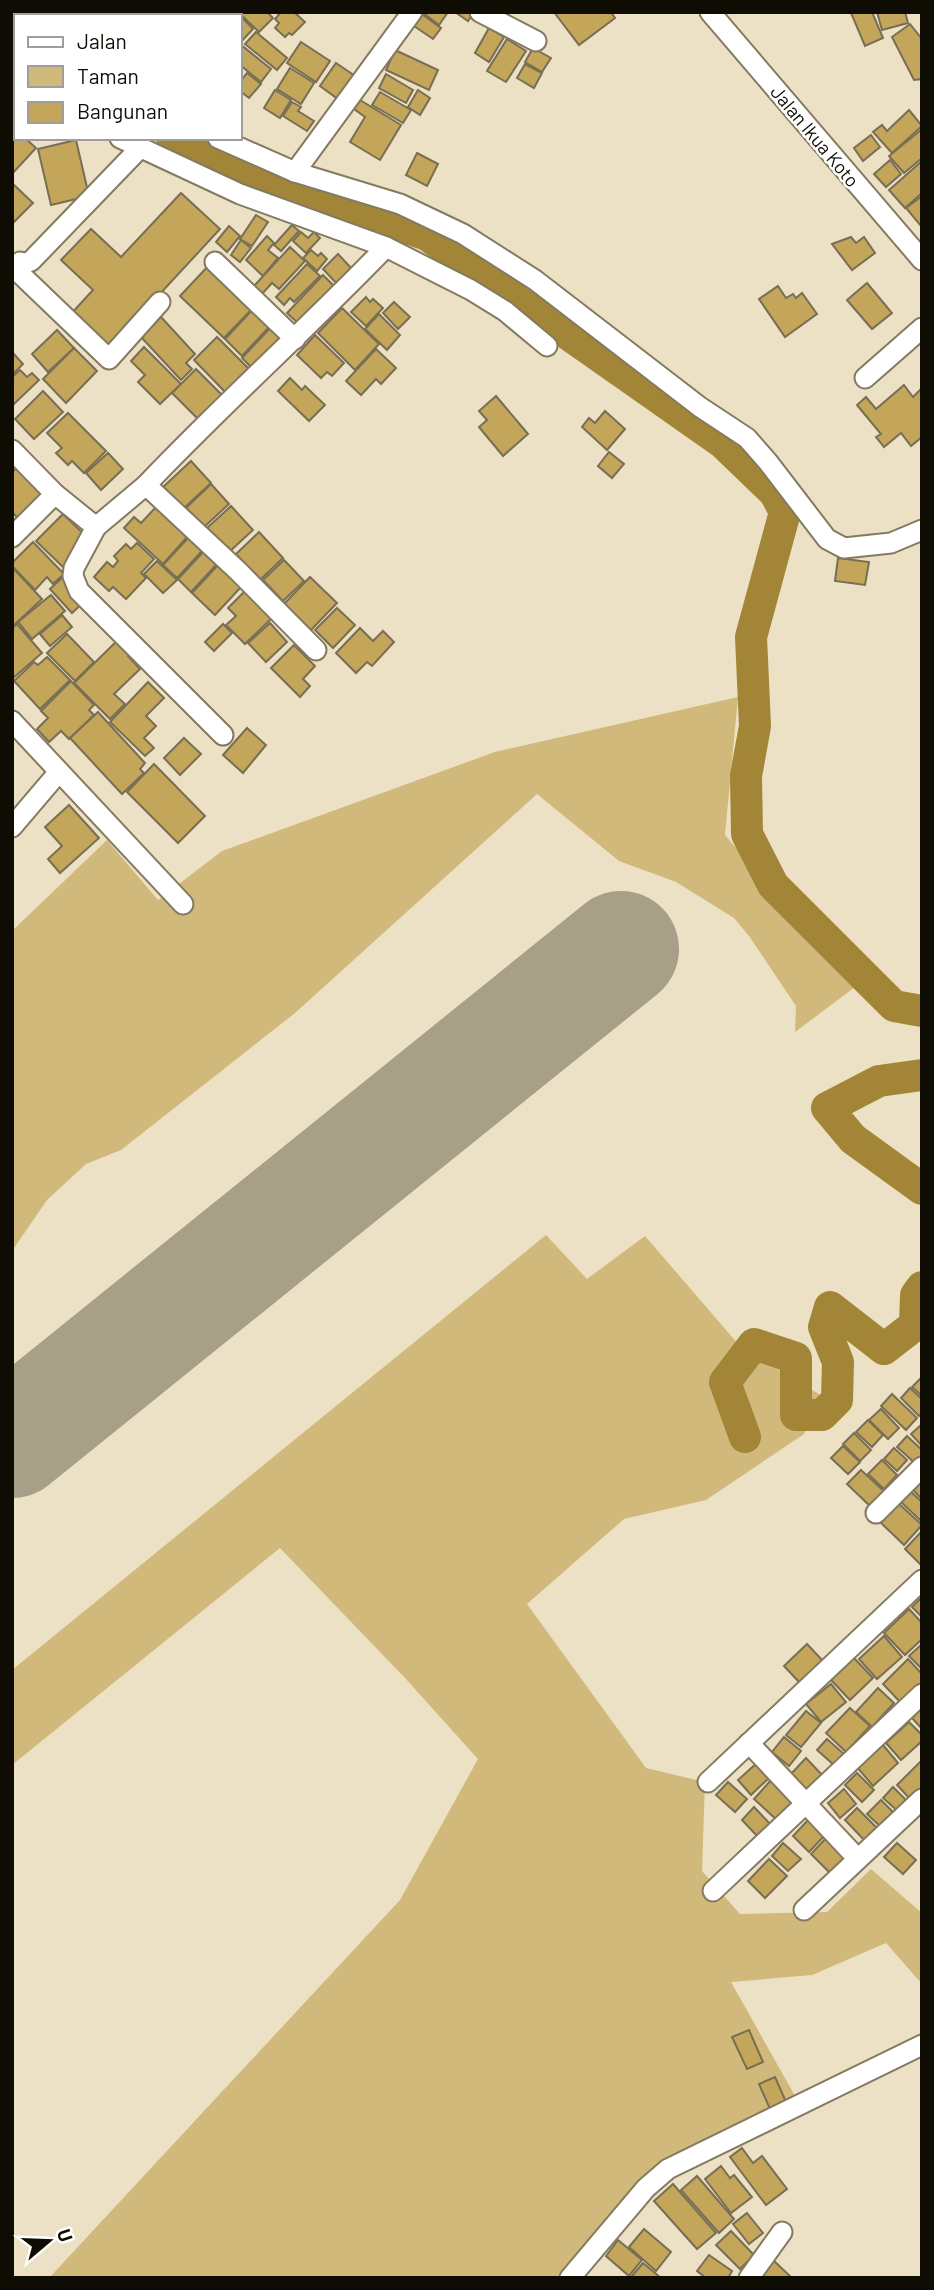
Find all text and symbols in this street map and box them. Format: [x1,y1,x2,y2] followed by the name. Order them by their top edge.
[14,14,242,140] legend
[77,28,127,53] text: Jalan
[77,63,139,88] text: Taman
[766,80,865,191] street label: Jalan Ikua Koto
[77,98,168,123] text: Bangunan
[14,2206,84,2276] north arrow
[53,2226,78,2245] text: U

